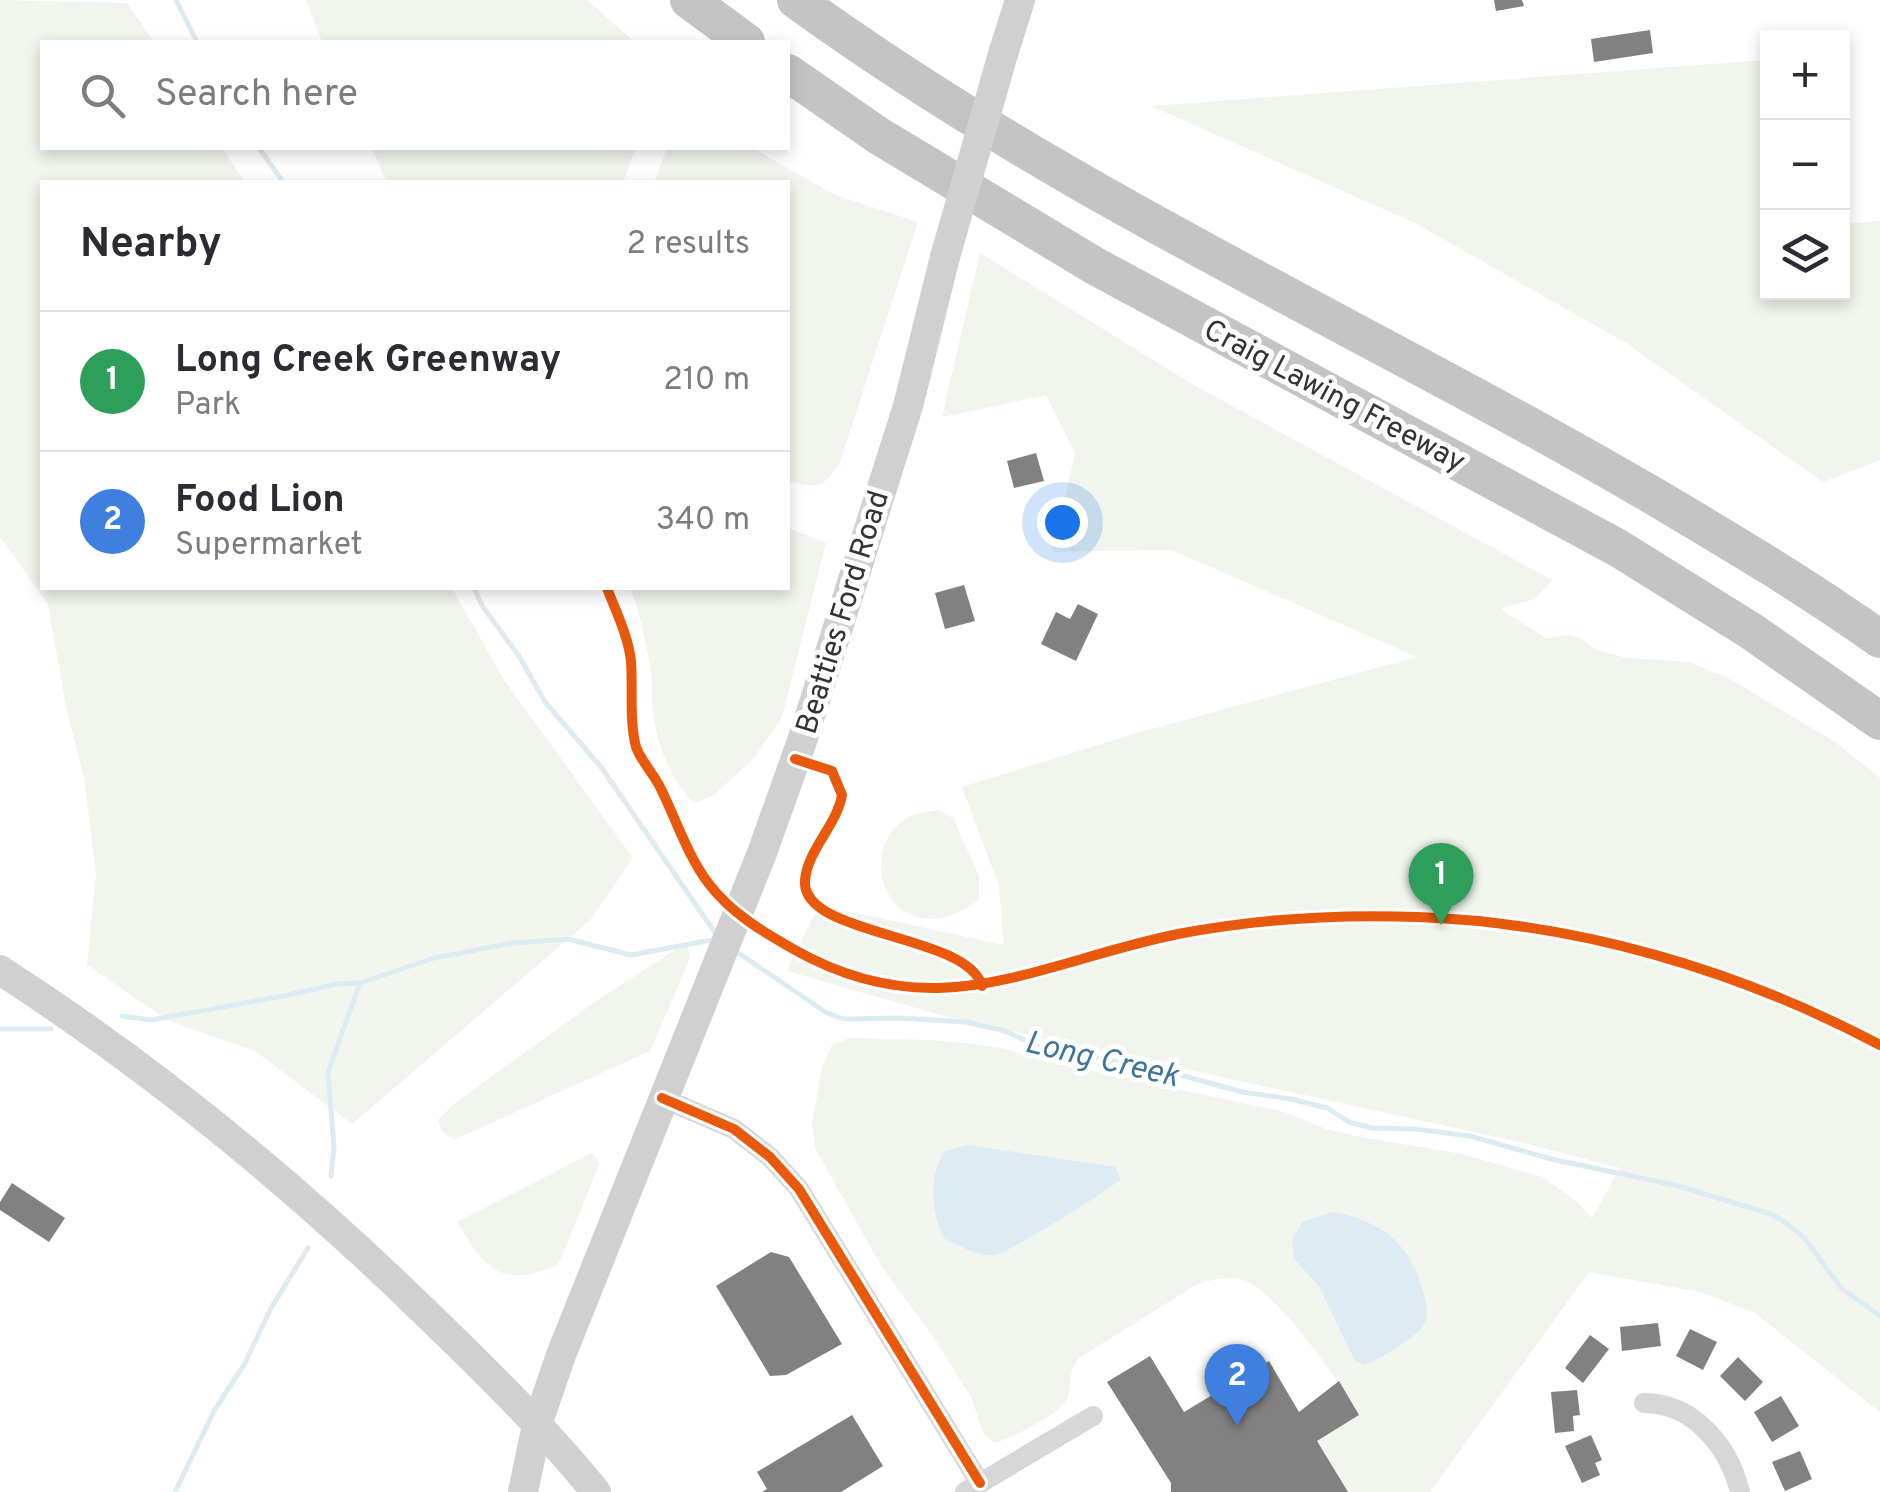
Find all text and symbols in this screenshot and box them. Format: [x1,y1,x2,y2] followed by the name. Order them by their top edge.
[1760,30,1850,300] map controls
[1760,30,1850,120] button: +
[40,40,790,150] search box
[75,68,130,123] icon: search
[155,71,358,120] text: Search here
[1760,120,1850,210] button: −
[1760,210,1850,300] button: layers
[80,219,222,272] text: Nearby
[626,225,750,265] text: 2 results
[1197,313,1471,482] street label: Craig Lawing Freeway
[175,337,561,386] text: Long Creek Greenway
[106,361,119,401] text: 1
[663,361,750,401] text: 210 m
[175,386,241,426] text: Park
[175,477,345,526] text: Food Lion
[790,486,899,739] street label: Beatties Ford Road
[1037,497,1088,548] your location
[103,501,122,541] text: 2
[656,501,750,541] text: 340 m
[175,526,363,566] text: Supermarket
[1408,842,1474,925] pin: 1
[1021,1024,1183,1098] water label: Long Creek
[1204,1344,1270,1426] pin: 2

